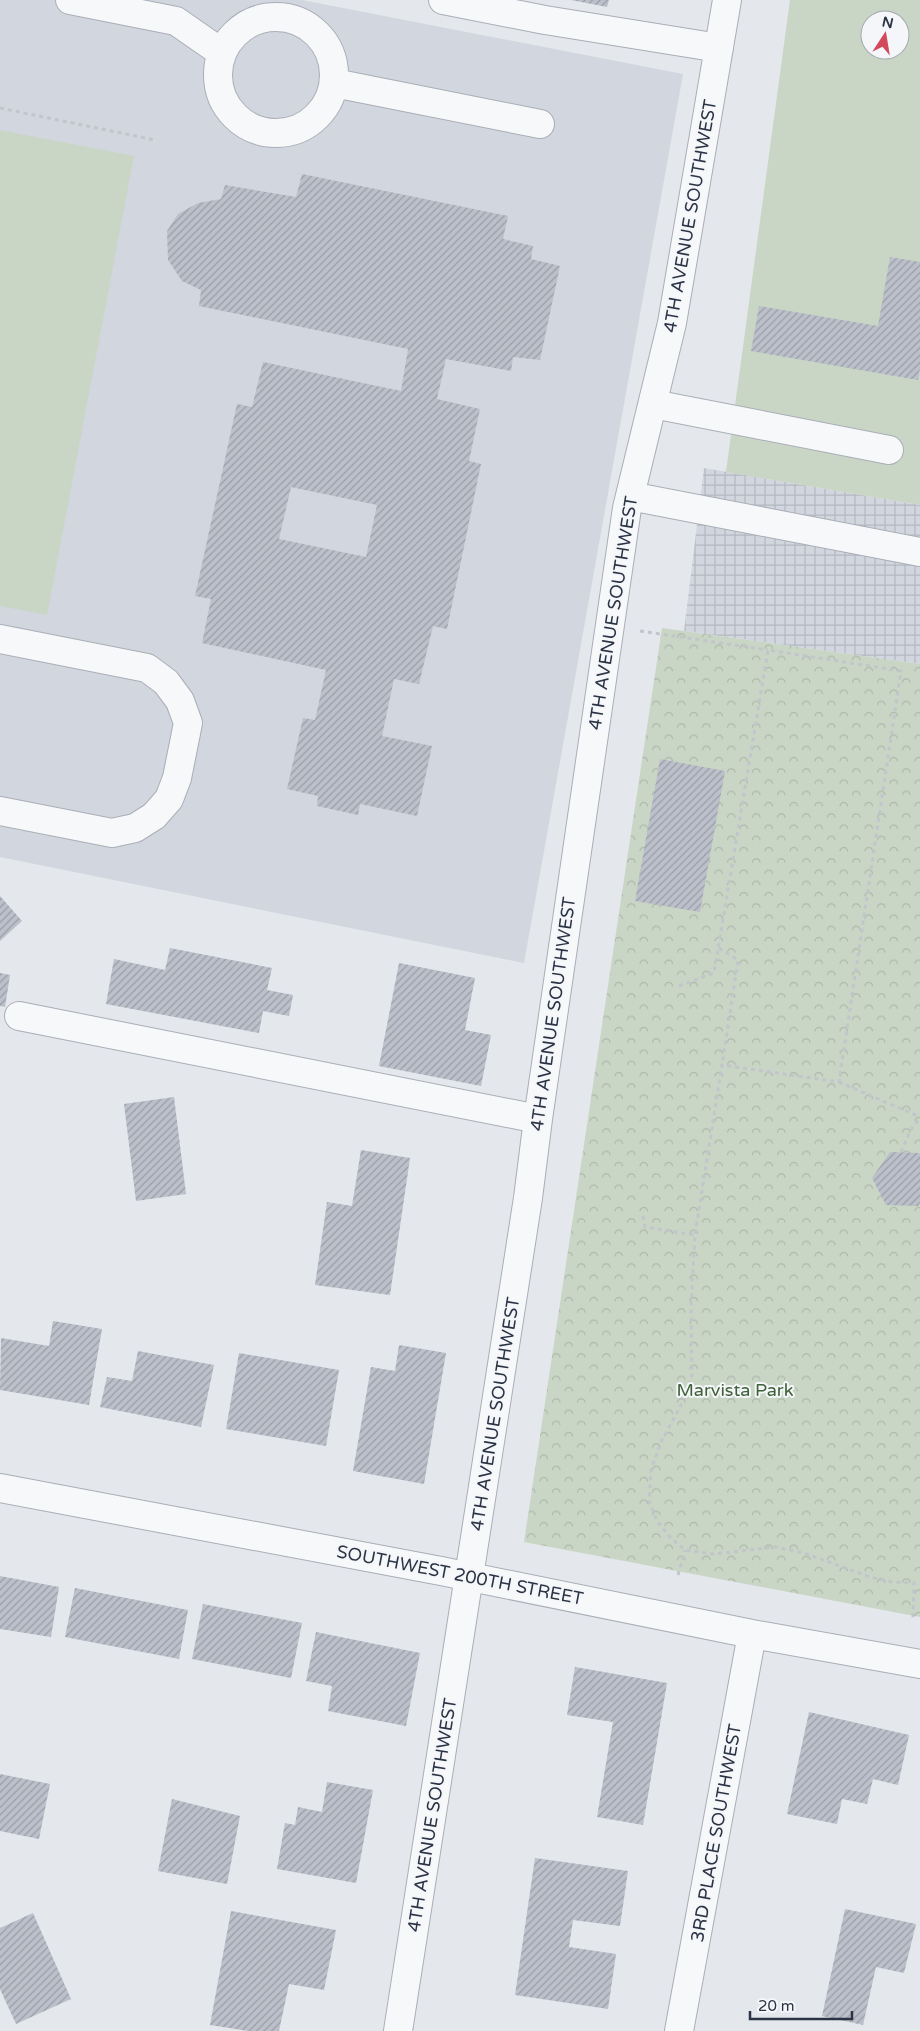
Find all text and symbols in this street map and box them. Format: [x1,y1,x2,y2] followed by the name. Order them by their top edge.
[860,10,910,60] north arrow
[880,13,895,32] text: N
[659,98,721,334] street label: 4TH AVENUE SOUTHWEST
[584,495,642,731] street label: 4TH AVENUE SOUTHWEST
[526,895,580,1133] street label: 4TH AVENUE SOUTHWEST
[466,1296,524,1532] street label: 4TH AVENUE SOUTHWEST
[676,1379,794,1401] park label: Marvista Park
[335,1540,585,1610] street label: SOUTHWEST 200TH STREET
[403,1697,461,1933] street label: 4TH AVENUE SOUTHWEST
[686,1722,746,1944] street label: 3RD PLACE SOUTHWEST
[750,1988,852,2020] scale bar
[758,1997,795,2015] text: 20 m

